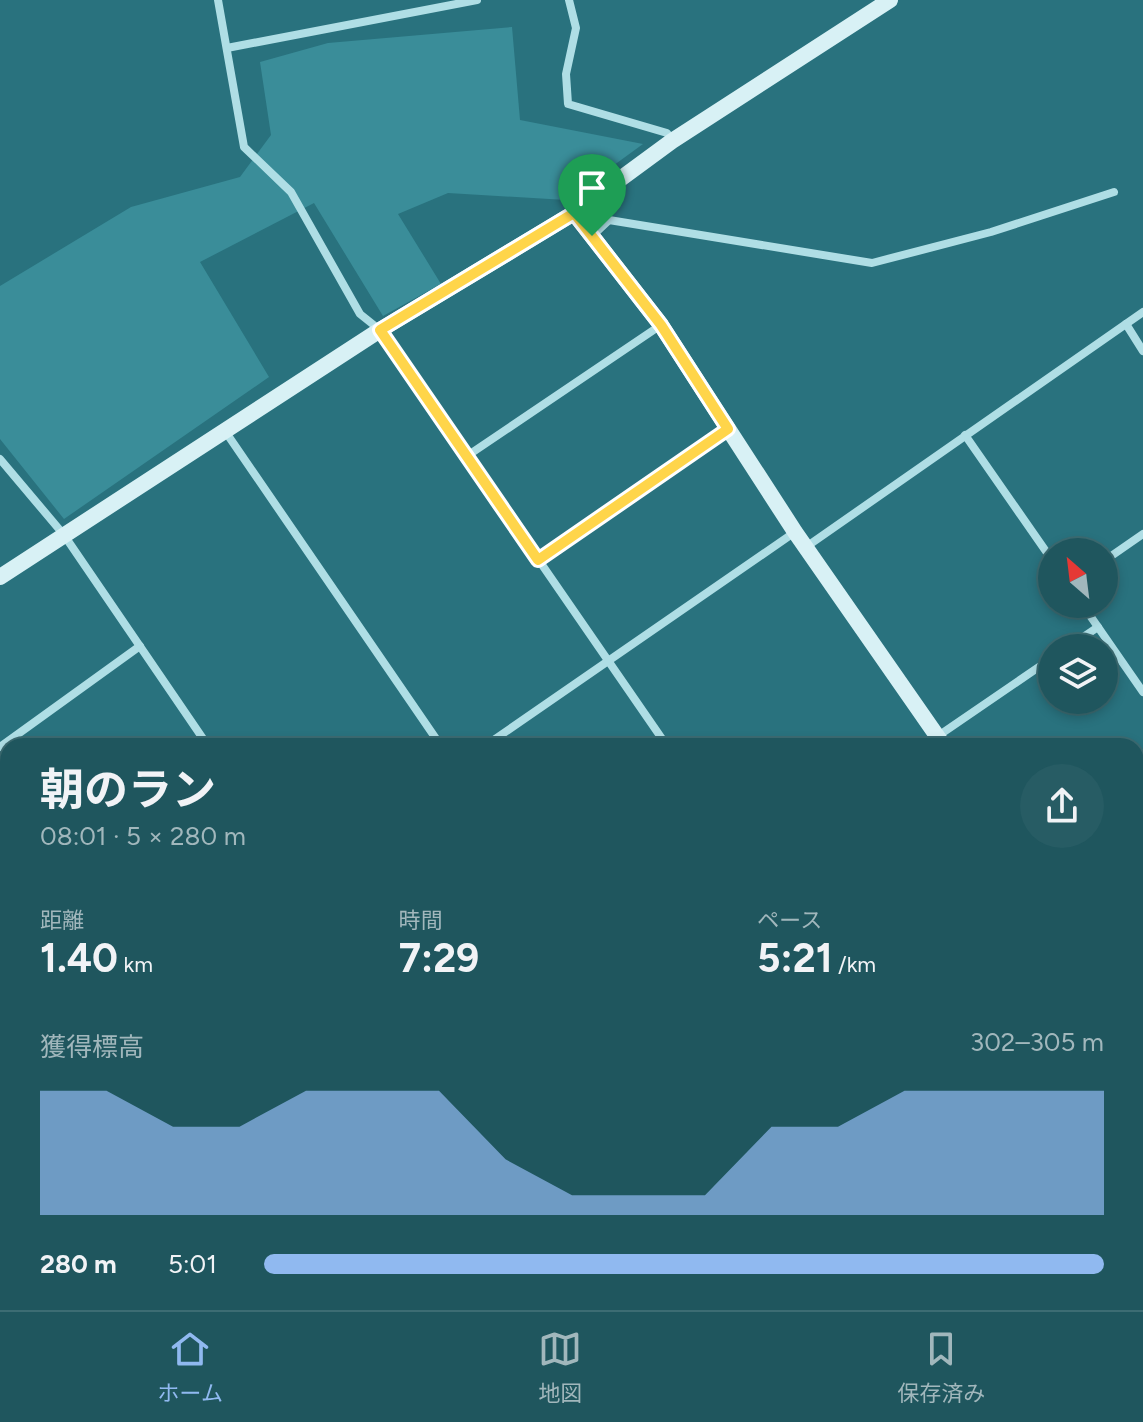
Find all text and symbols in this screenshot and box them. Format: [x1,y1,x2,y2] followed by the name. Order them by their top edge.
[558,154,626,236] pin
[570,166,614,210] icon: arrive
[1038,538,1118,618] north arrow
[1038,538,1118,714] map controls
[1038,634,1118,714] button: layers
[40,763,216,816] text: 朝のラン
[1020,764,1104,848] button: share
[40,820,246,852] text: 08:01 · 5 × 280 m
[40,907,84,934] text: 距離
[399,907,443,934] text: 時間
[757,907,822,934] text: ペース
[40,934,118,982] text: 1.40
[399,934,479,982] text: 7:29
[757,934,833,982] text: 5:21
[118,951,153,978] text: km
[833,951,876,978] text: /km
[970,1026,1104,1058] text: 302–305 m
[40,1031,144,1063] text: 獲得標高
[40,1248,117,1280] text: 280 m
[168,1248,217,1280] text: 5:01
[158,1327,223,1407] tab: ホーム
[538,1327,582,1407] tab: 地図
[897,1327,985,1407] tab: 保存済み

